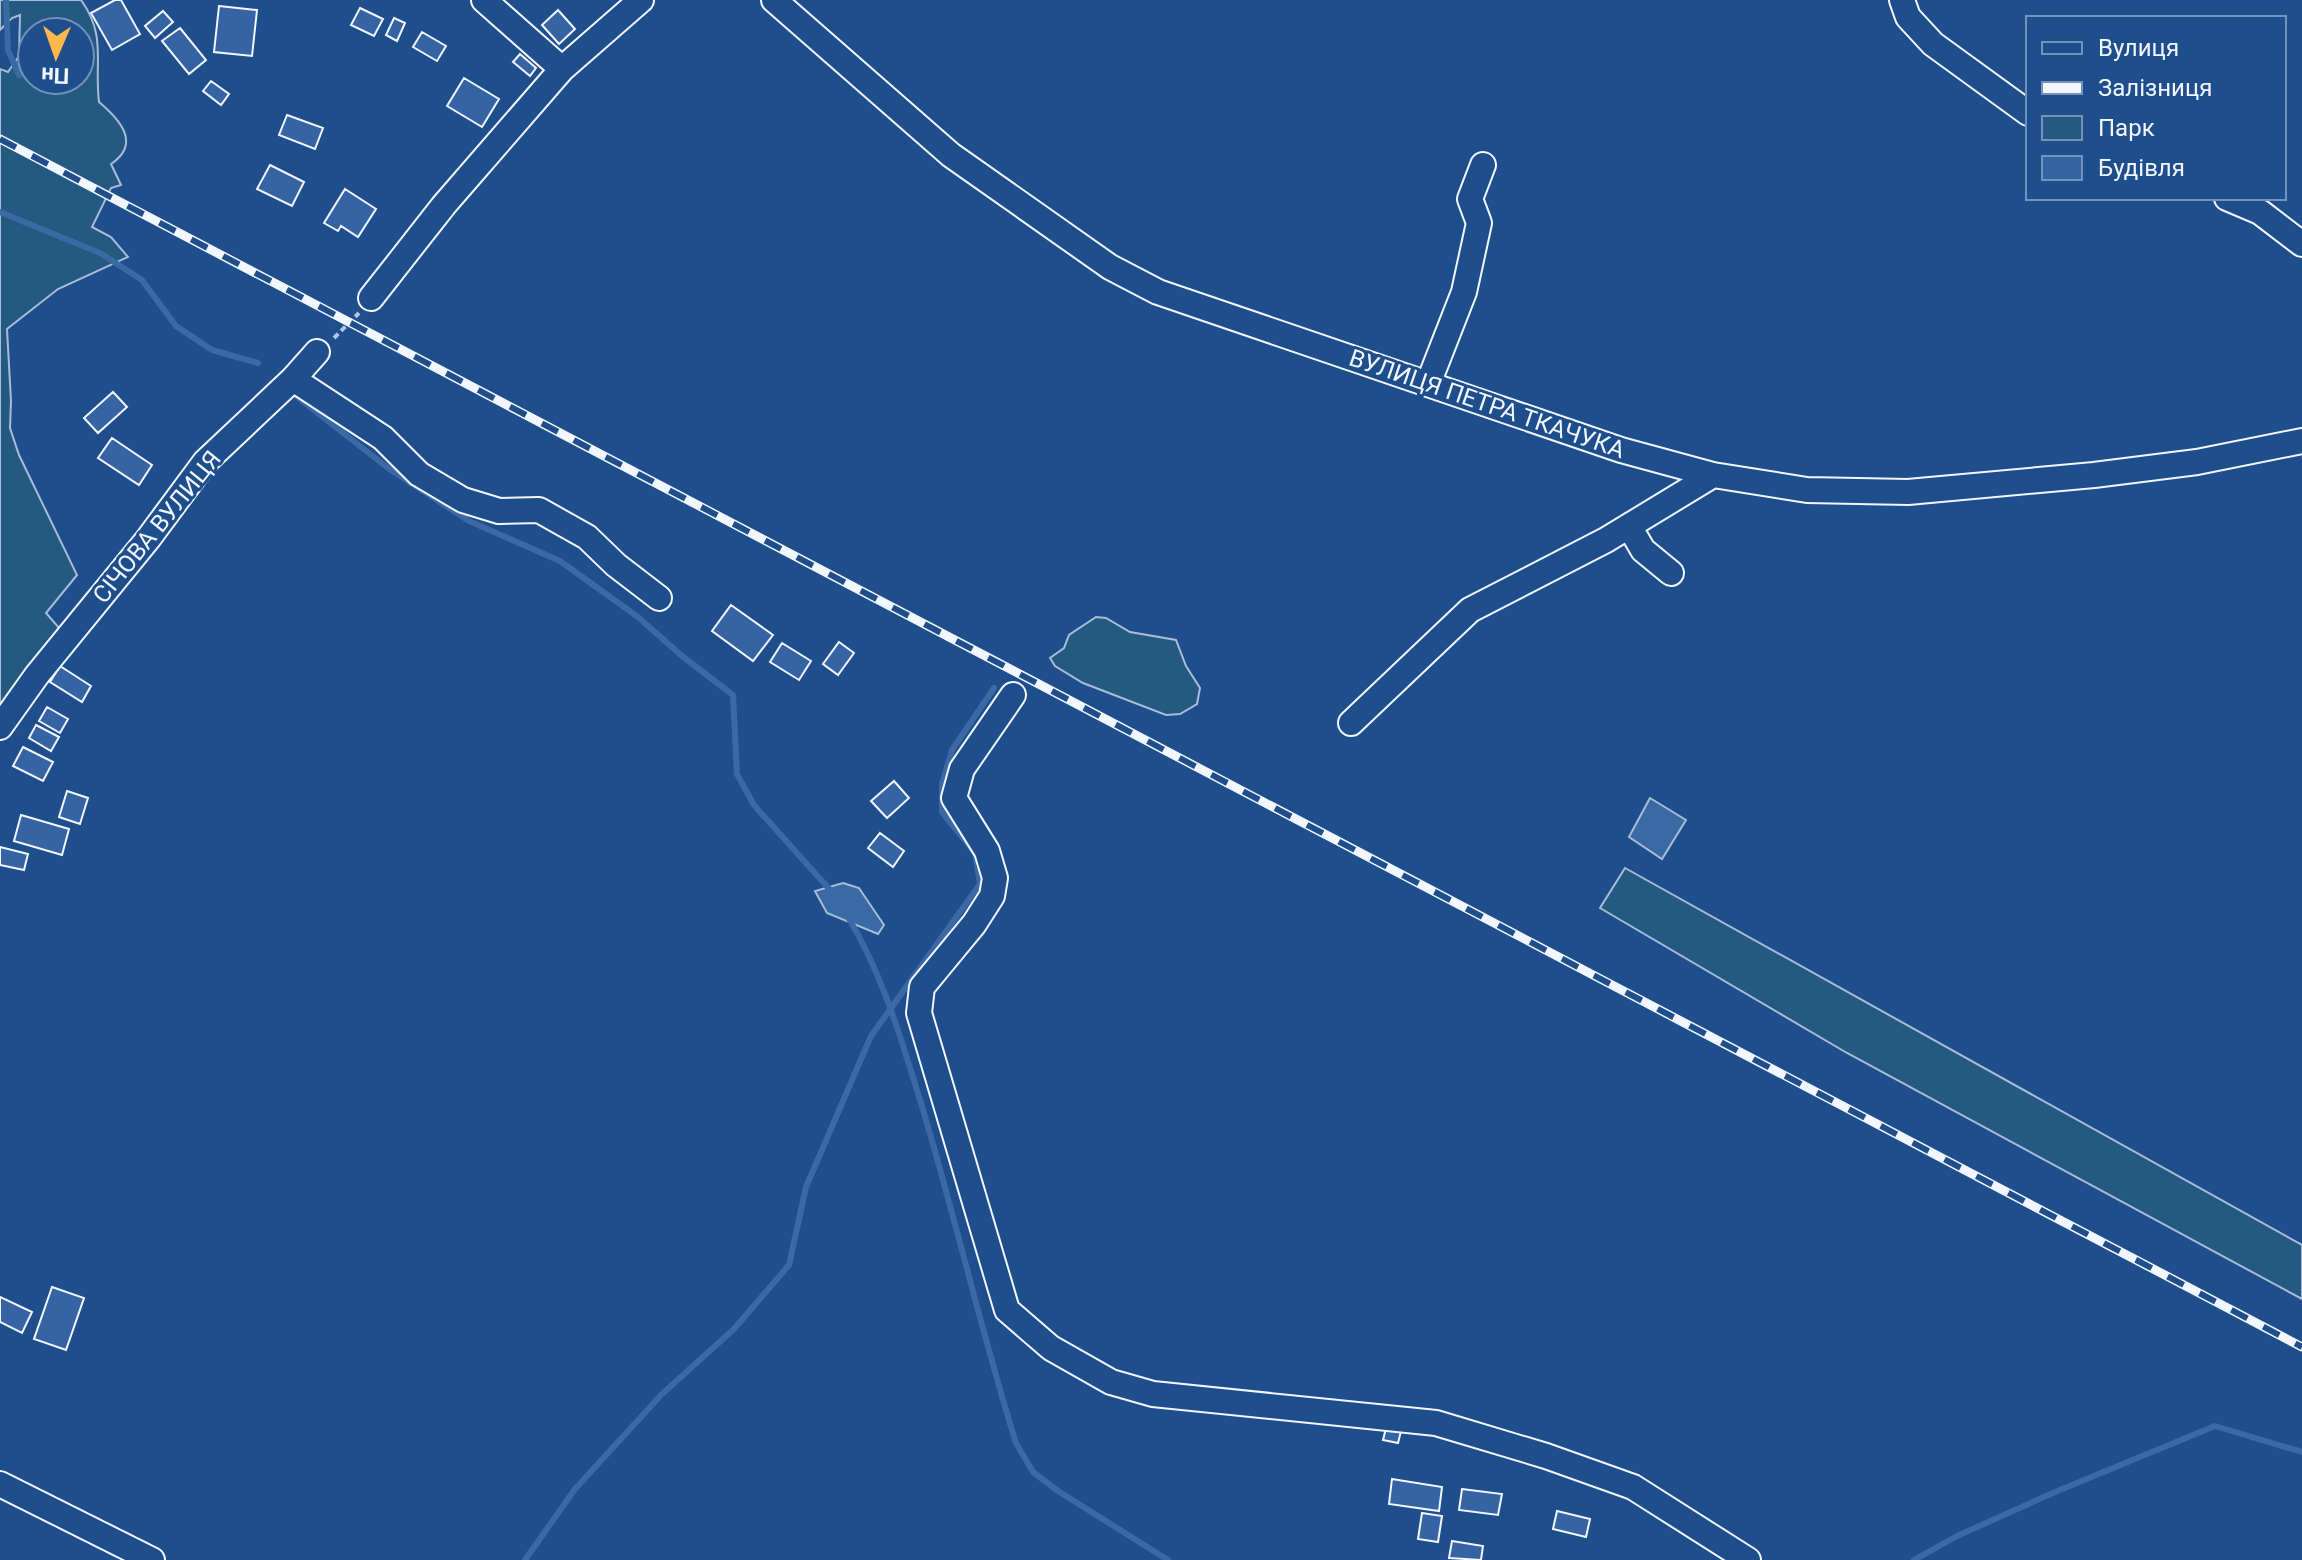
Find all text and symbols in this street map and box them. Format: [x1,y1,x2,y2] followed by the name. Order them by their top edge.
[16,16,96,96] north arrow
[2026,16,2286,200] legend
[2098,34,2179,62] text: Вулиця
[41,63,70,88] text: Пн
[2098,74,2212,102] text: Залізниця
[2098,114,2155,142] text: Парк
[2098,154,2185,182] text: Будівля
[1346,344,1629,464] street label: ВУЛИЦЯ ПЕТРА ТКАЧУКА
[87,445,227,609] street label: СІЧОВА ВУЛИЦЯ

